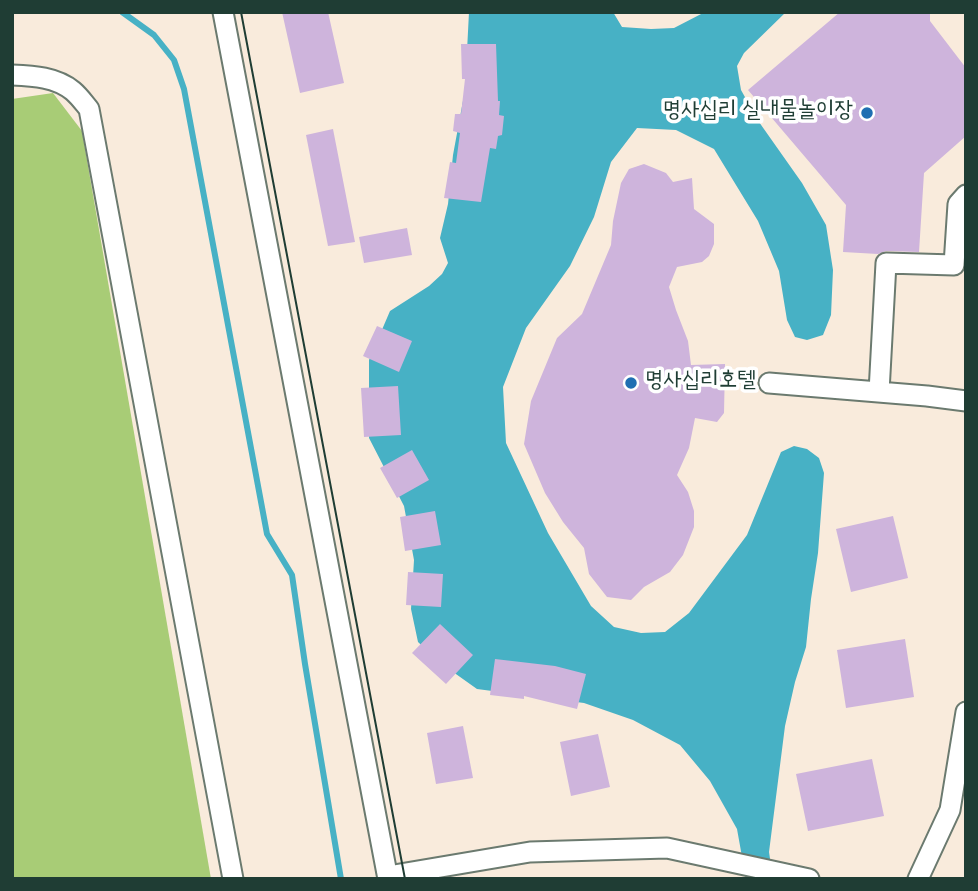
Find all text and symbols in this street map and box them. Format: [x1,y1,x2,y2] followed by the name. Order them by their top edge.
[663,99,853,127] place label: 명사십리 실내물놀이장
[859,105,875,121] marker: 명사십리 실내물놀이장
[645,369,756,397] place label: 명사십리호텔
[623,375,639,391] marker: 명사십리호텔

